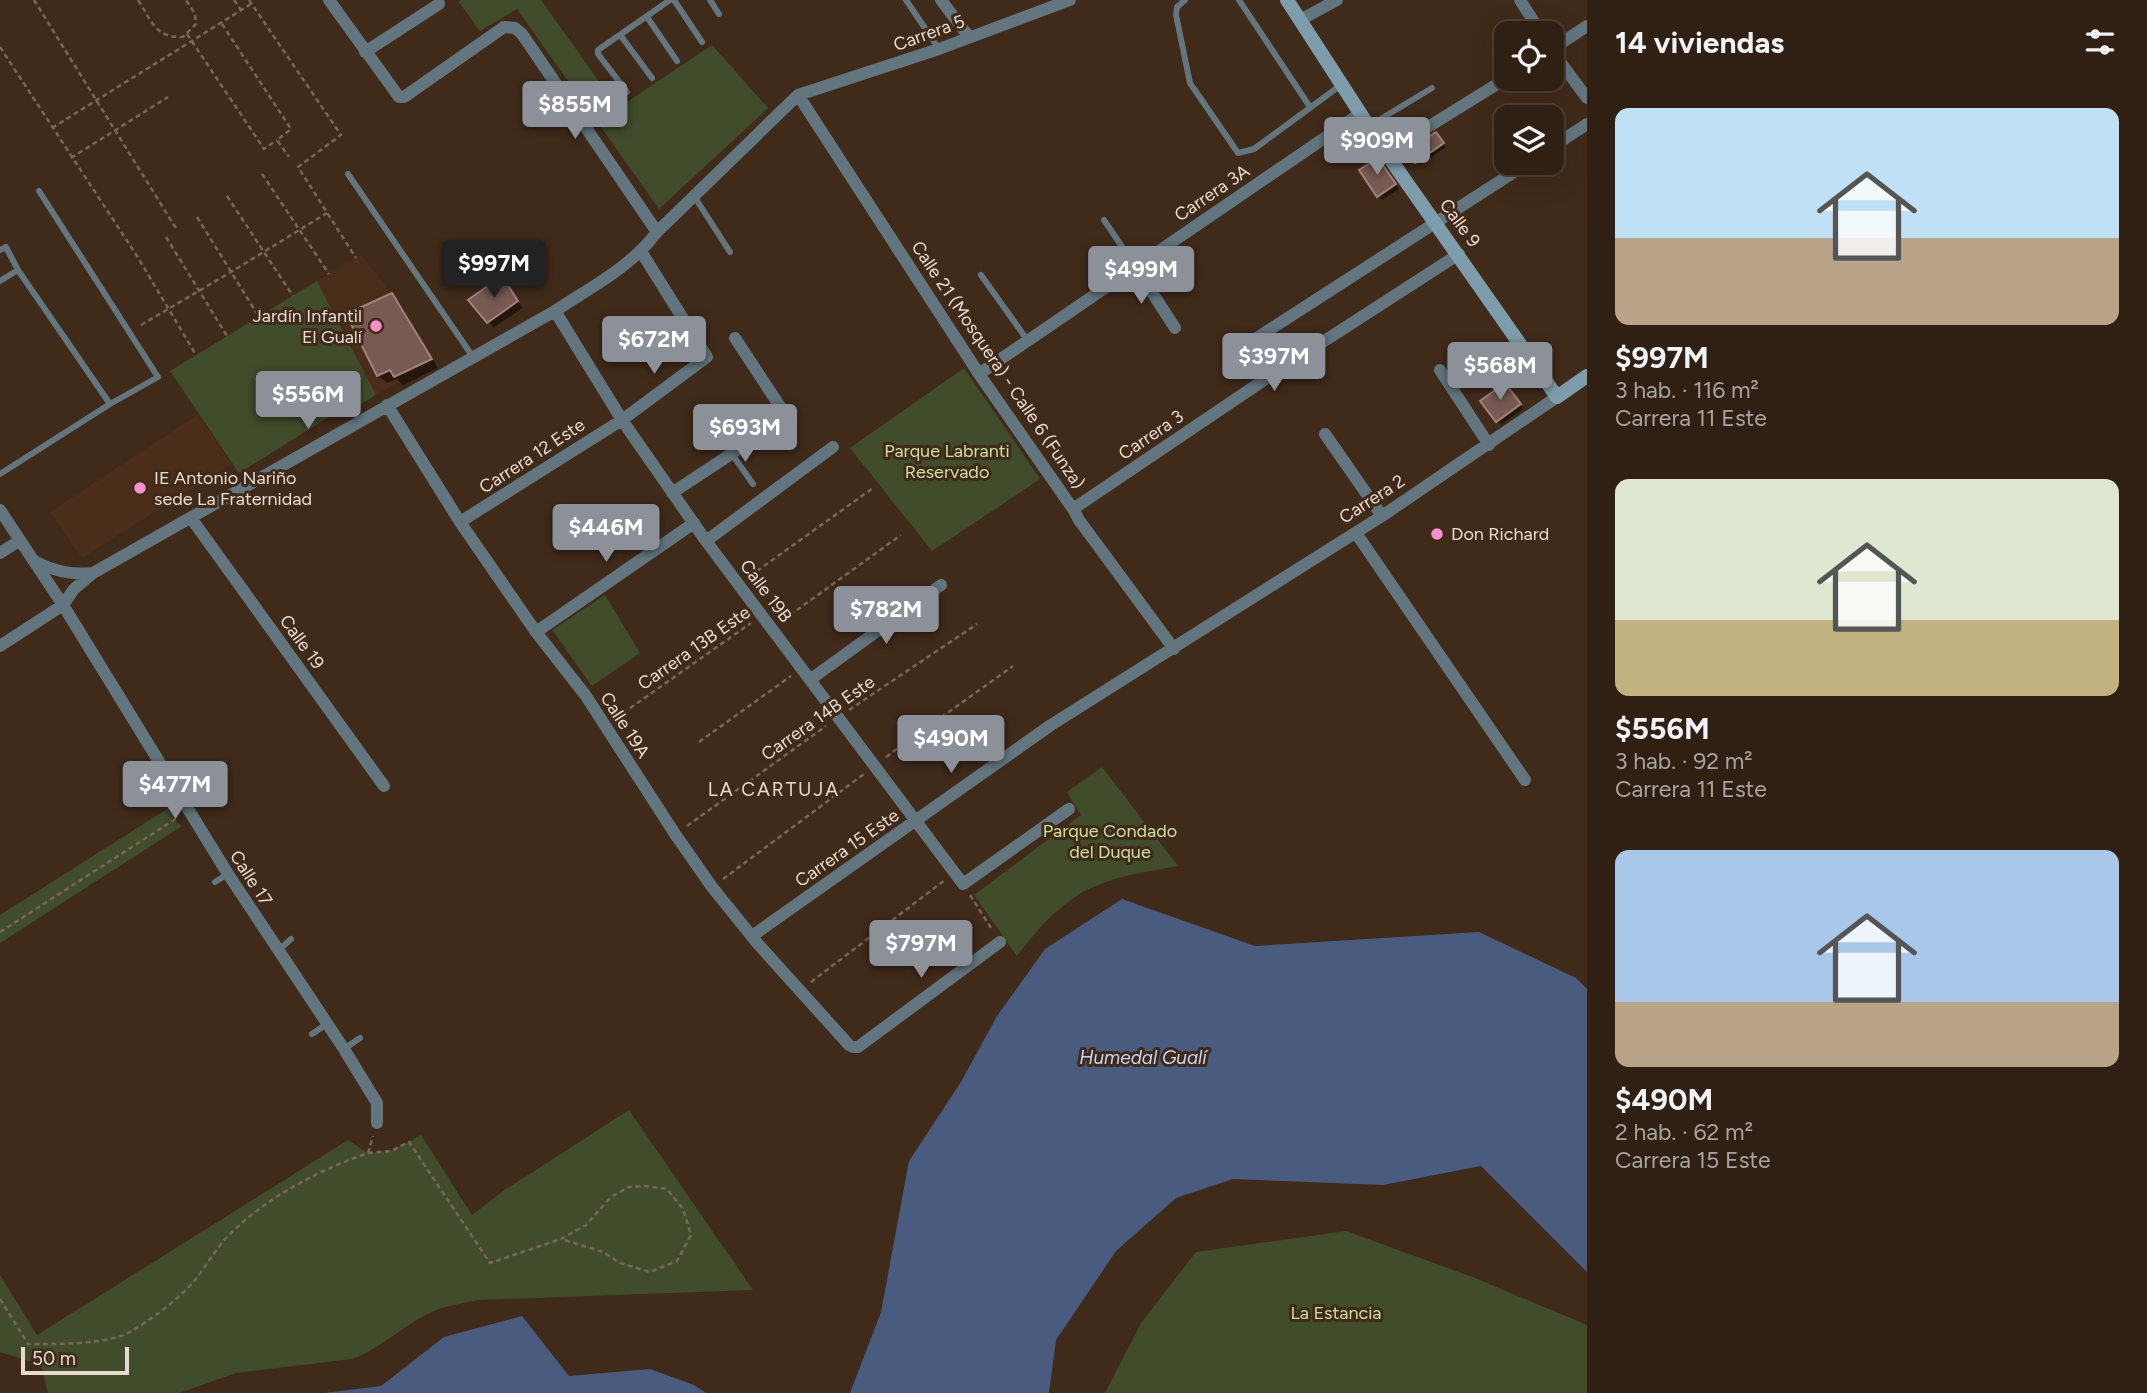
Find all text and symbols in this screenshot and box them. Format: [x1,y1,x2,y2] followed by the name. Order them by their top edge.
[890,10,968,56] street label: Carrera 5
[1494,21,1564,175] map controls
[1494,21,1564,91] button: locate
[2081,23,2119,61] icon: filters
[1615,24,1784,61] text: 14 viviendas
[526,82,624,141] pin: $855M
[538,90,612,118] text: $855M
[1494,105,1564,175] button: layers
[1328,118,1426,177] pin: $909M
[1340,126,1414,154] text: $909M
[1804,153,1930,279] icon: home
[1170,160,1254,226] street label: Carrera 3A
[1435,194,1485,252] street label: Calle 9
[907,237,1089,493] street label: Calle 21 (Mosquera) - Calle 6 (Funza)
[445,240,543,300] pin: $997M
[1092,246,1190,306] pin: $499M
[458,249,530,277] text: $997M
[1104,255,1178,283] text: $499M
[253,305,363,348] place label: Jardín Infantil El Gualí
[605,316,703,376] pin: $672M
[368,318,384,334] marker: Jardín Infantil El Gualí
[618,325,690,353] text: $672M
[1225,334,1323,393] pin: $397M
[1615,339,1709,376] text: $997M
[1238,342,1310,370] text: $397M
[1451,342,1549,402] pin: $568M
[1463,351,1537,379] text: $568M
[259,372,357,431] pin: $556M
[1615,376,1759,404] text: 3 hab. · 116 m²
[272,380,344,408] text: $556M
[1615,404,1767,432] text: Carrera 11 Este
[696,405,794,464] pin: $693M
[1114,405,1188,465] street label: Carrera 3
[709,413,781,441] text: $693M
[475,414,589,498] street label: Carrera 12 Este
[884,440,1010,483] park label: Parque Labranti Reservado
[154,467,312,510] place label: IE Antonio Nariño sede La Fraternidad
[1335,470,1409,528] street label: Carrera 2
[132,480,148,496] marker: IE Antonio Nariño sede La Fraternidad
[557,504,655,564] pin: $446M
[569,513,643,541] text: $446M
[1451,523,1549,545] place label: Don Richard
[1804,524,1930,650] icon: home
[1429,526,1445,542] marker: Don Richard
[735,555,797,627] street label: Calle 19B
[837,586,935,646] pin: $782M
[850,595,922,623] text: $782M
[634,601,755,695] street label: Carrera 13B Este
[275,610,329,674] street label: Calle 19
[757,671,879,765] street label: Carrera 14B Este
[596,688,654,762] street label: Calle 19A
[1615,710,1710,747] text: $556M
[902,716,1000,775] pin: $490M
[913,724,989,752] text: $490M
[1615,747,1753,775] text: 3 hab. · 92 m²
[126,762,224,821] pin: $477M
[139,770,211,798] text: $477M
[1615,775,1767,803] text: Carrera 11 Este
[708,778,840,801] district label: LA CARTUJA
[791,804,903,892] street label: Carrera 15 Este
[1043,820,1177,863] park label: Parque Condado del Duque
[225,846,277,910] street label: Calle 17
[1804,895,1930,1021] icon: home
[872,920,970,980] pin: $797M
[885,929,957,957] text: $797M
[1079,1046,1209,1069] water label: Humedal Gualí
[1615,1081,1713,1118] text: $490M
[1615,1118,1753,1146] text: 2 hab. · 62 m²
[1615,1146,1771,1174] text: Carrera 15 Este
[1290,1302,1382,1324] park label: La Estancia
[21,1344,130,1376] scale bar
[32,1347,76,1370] text: 50 m

